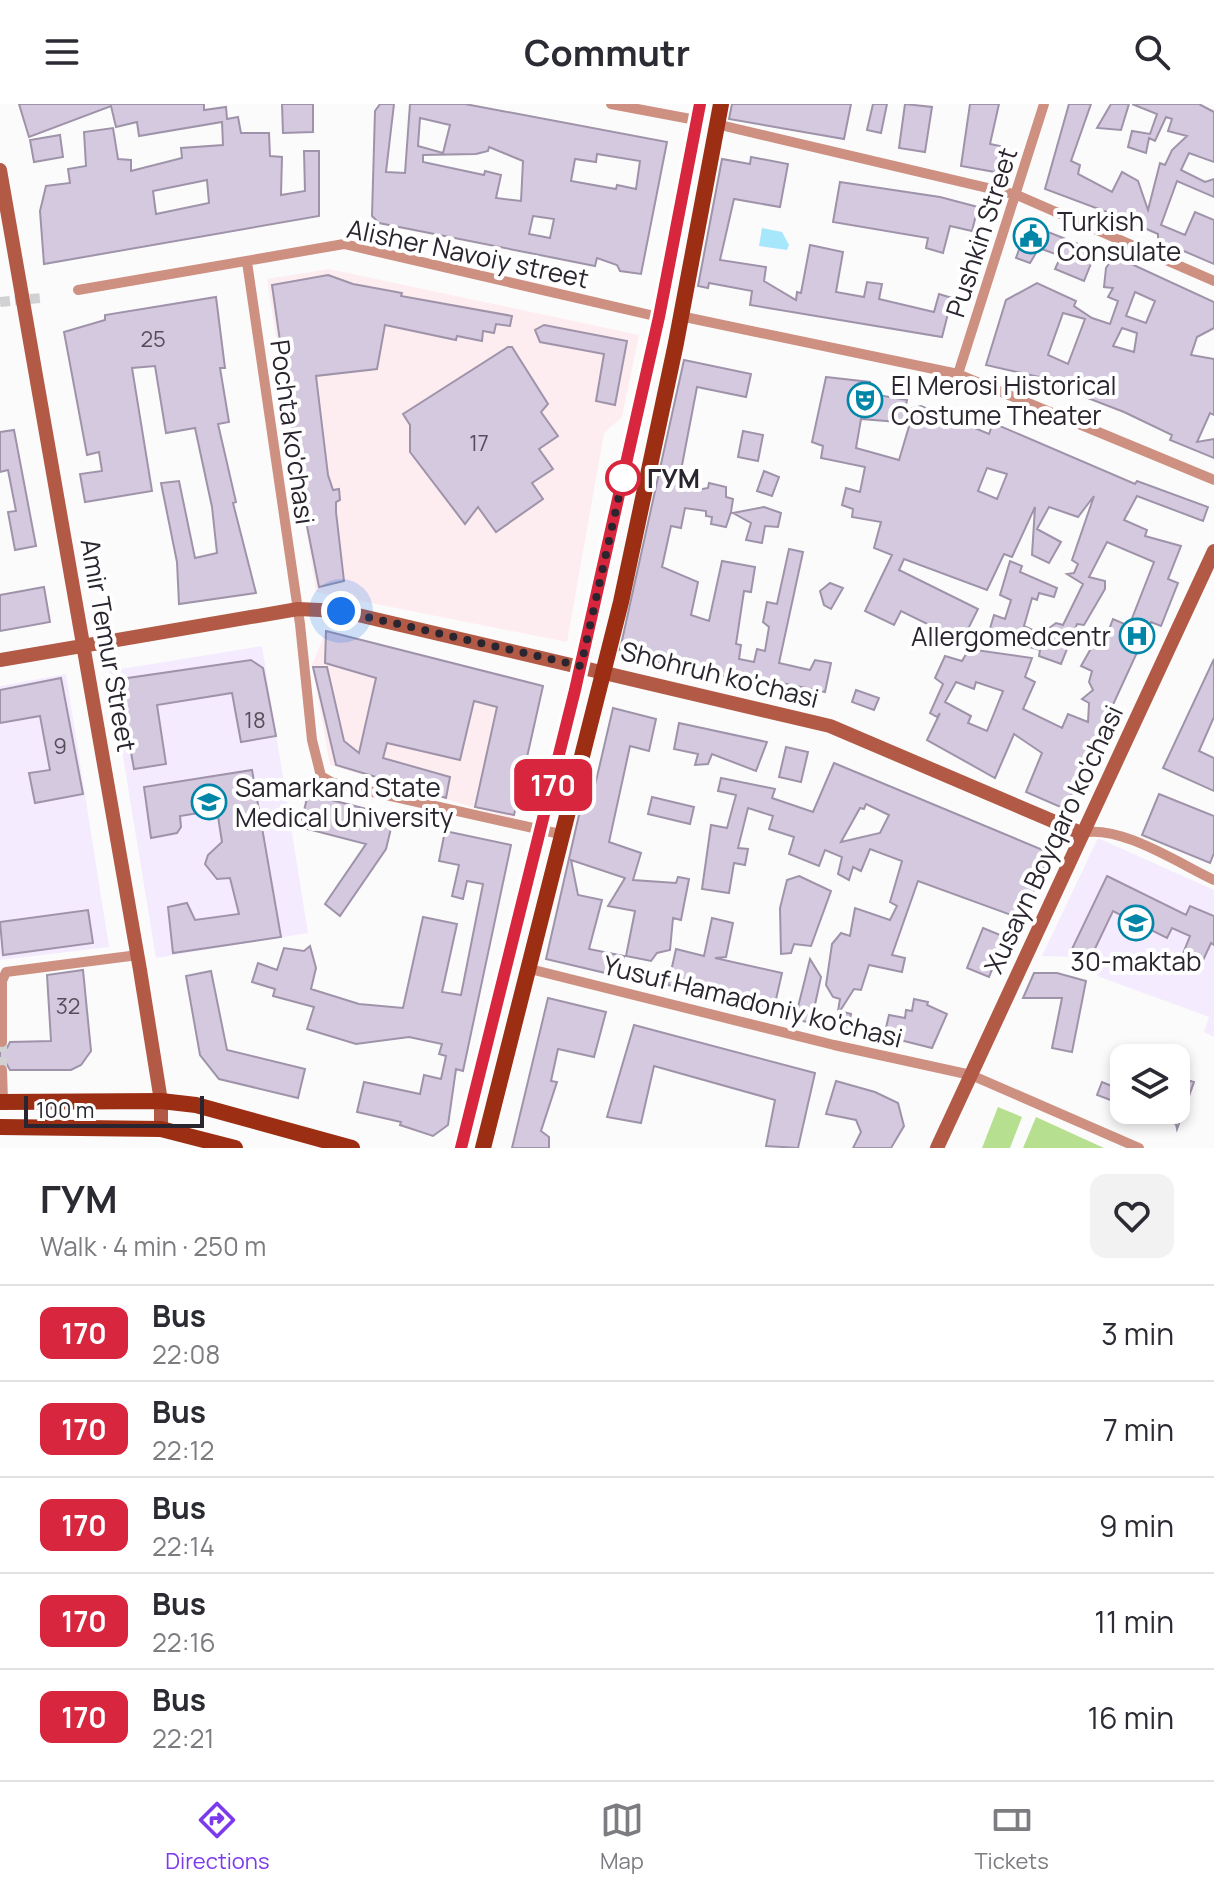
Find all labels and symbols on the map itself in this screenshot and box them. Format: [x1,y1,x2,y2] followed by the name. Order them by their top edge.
[937,143,1025,321] street label: Pushkin Street
[1057,203,1181,269] place label: Turkish Consulate
[344,210,592,296] street label: Alisher Navoiy street
[1012,217,1050,255] public building icon: Turkish Consulate
[140,324,166,354] house number: 25
[262,337,324,527] street label: Pochta ko'chasi
[891,367,1116,433] place label: El Merosi Historical Costume Theater
[846,381,884,419] theatre icon: El Merosi Historical Costume Theater
[469,428,489,458] house number: 17
[647,460,700,496] place label: ГУМ
[606,461,640,495] marker: ГУМ
[73,536,145,754] street label: Amir Temur Street
[321,591,361,631] your location
[1118,617,1156,655] hospital icon: Allergomedcentr
[911,618,1111,654] place label: Allergomedcentr
[617,632,823,716] street label: Shohruh ko'chasi
[975,699,1131,979] street label: Xusayn Boyqaro ko'chasi
[244,705,266,735] house number: 18
[53,731,67,761] house number: 9
[507,759,599,811] line badge: 170
[235,769,454,835] place label: Samarkand State Medical University
[190,783,228,821] school or university icon: Samarkand State Medical University
[1117,904,1155,942] school or university icon: 30-maktab
[1071,943,1201,979] place label: 30-maktab
[600,946,906,1056] street label: Yusuf Hamadoniy ko'chasi
[56,991,80,1021] house number: 32
[24,1092,204,1128] scale bar

